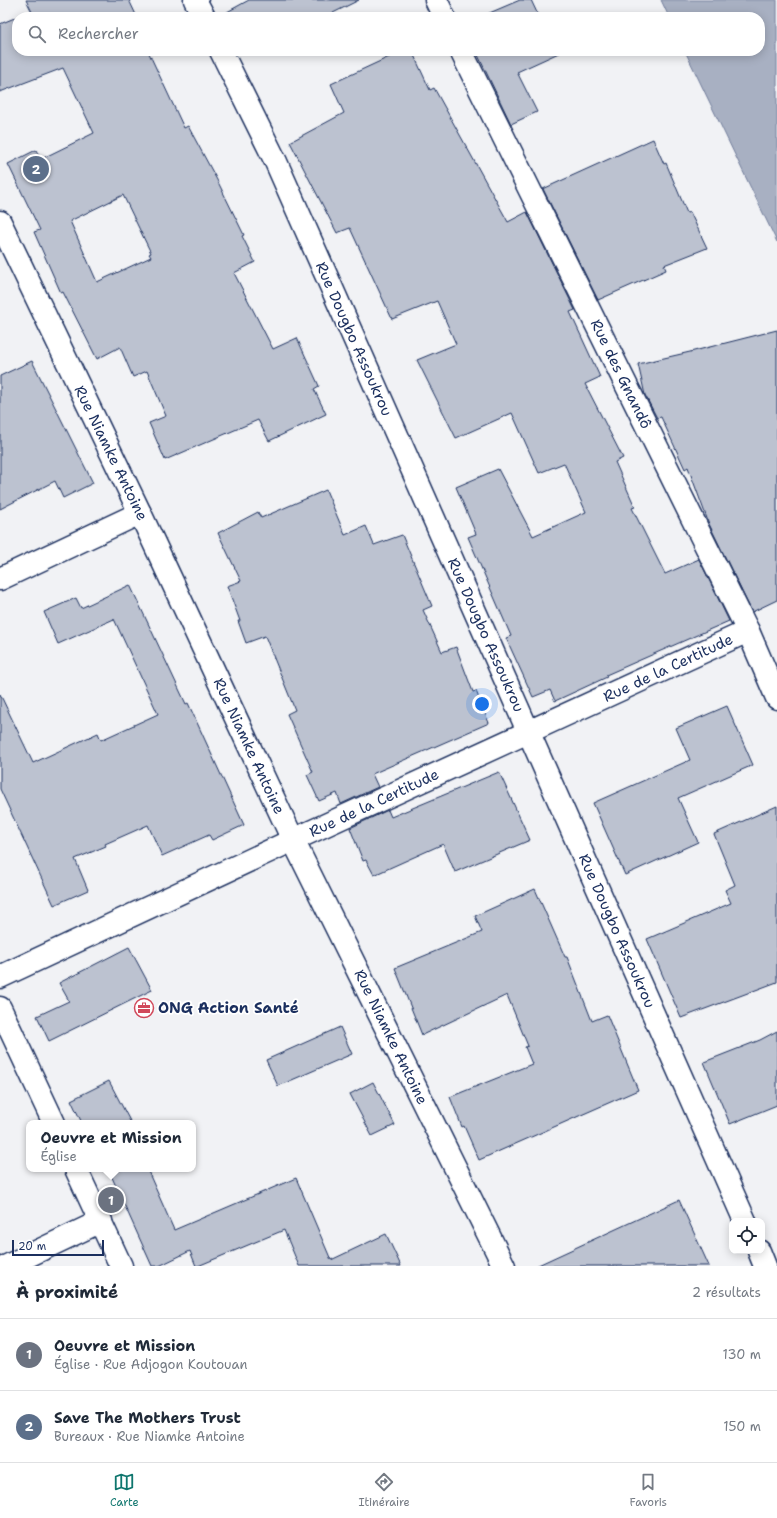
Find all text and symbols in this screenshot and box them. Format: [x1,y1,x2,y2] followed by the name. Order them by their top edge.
[12,12,765,56] search box
[26,23,48,45] icon: search
[58,24,139,44] text: Rechercher
[23,154,49,184] pin: 2
[311,259,397,419] street label: Rue Dougbo Assoukrou
[586,316,656,432] street label: Rue des Gnandô
[70,382,152,524] street label: Rue Niamke Antoine
[443,555,529,715] street label: Rue Dougbo Assoukrou
[600,629,736,707] street label: Rue de la Certitude
[209,675,289,817] street label: Rue Niamke Antoine
[472,694,492,714] your location
[306,764,442,842] street label: Rue de la Certitude
[574,851,660,1011] street label: Rue Dougbo Assoukrou
[350,966,432,1108] street label: Rue Niamke Antoine
[133,997,155,1019] office icon: ONG Action Santé
[158,998,299,1018] place label: ONG Action Santé
[26,1120,196,1172] popup
[40,1128,182,1148] text: Oeuvre et Mission
[40,1148,77,1165] text: Église
[98,1185,124,1215] pin: 1
[729,1218,765,1254] map controls
[729,1218,765,1254] button: locate
[12,1238,104,1257] scale bar
[18,1239,46,1254] text: 20 m
[16,1281,118,1303] text: À proximité
[692,1284,761,1301] text: 2 résultats
[54,1336,195,1356] text: Oeuvre et Mission
[26,1346,32,1363] text: 1
[723,1346,761,1363] text: 130 m
[54,1356,248,1373] text: Église · Rue Adjogon Koutouan
[54,1408,241,1428] text: Save The Mothers Trust
[24,1418,34,1435] text: 2
[723,1418,761,1435] text: 150 m
[54,1428,245,1445] text: Bureaux · Rue Niamke Antoine
[110,1471,139,1510] tab: Carte
[359,1471,410,1510] tab: Itinéraire
[630,1471,667,1510] tab: Favoris

